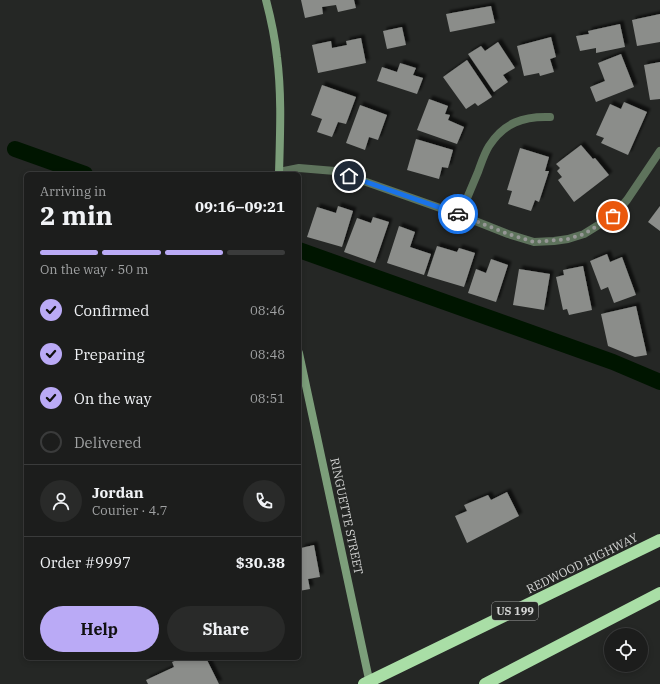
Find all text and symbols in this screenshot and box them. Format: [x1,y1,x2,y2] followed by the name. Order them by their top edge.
[332,159,366,193] pin
[338,165,360,187] icon: home
[40,183,106,200] text: Arriving in
[438,194,478,234] courier
[195,197,285,216] text: 09:16–09:21
[40,198,113,232] text: 2 min
[596,199,630,233] pin
[447,203,469,225] icon: car
[602,205,624,227] icon: bag
[40,261,148,278] text: On the way · 50 m
[40,299,62,321] icon: check
[74,301,149,320] text: Confirmed
[250,302,285,319] text: 08:46
[40,343,62,365] icon: check
[74,345,145,364] text: Preparing
[250,346,285,363] text: 08:48
[40,387,62,409] icon: check
[74,389,152,408] text: On the way
[250,390,285,407] text: 08:51
[74,433,142,452] text: Delivered
[327,456,367,576] street label: RINGUETTE STREET
[40,480,82,522] button: person
[243,480,285,522] button: phone
[92,483,144,502] text: Jordan
[92,502,168,519] text: Courier · 4.7
[524,529,640,596] street label: REDWOOD HIGHWAY
[40,553,131,572] text: Order #9997
[236,553,285,572] text: $30.38
[492,602,538,620] road number: US 199
[40,606,159,652] button: Help
[167,606,285,652] button: Share
[604,628,648,672] map controls
[604,628,648,672] button: locate

